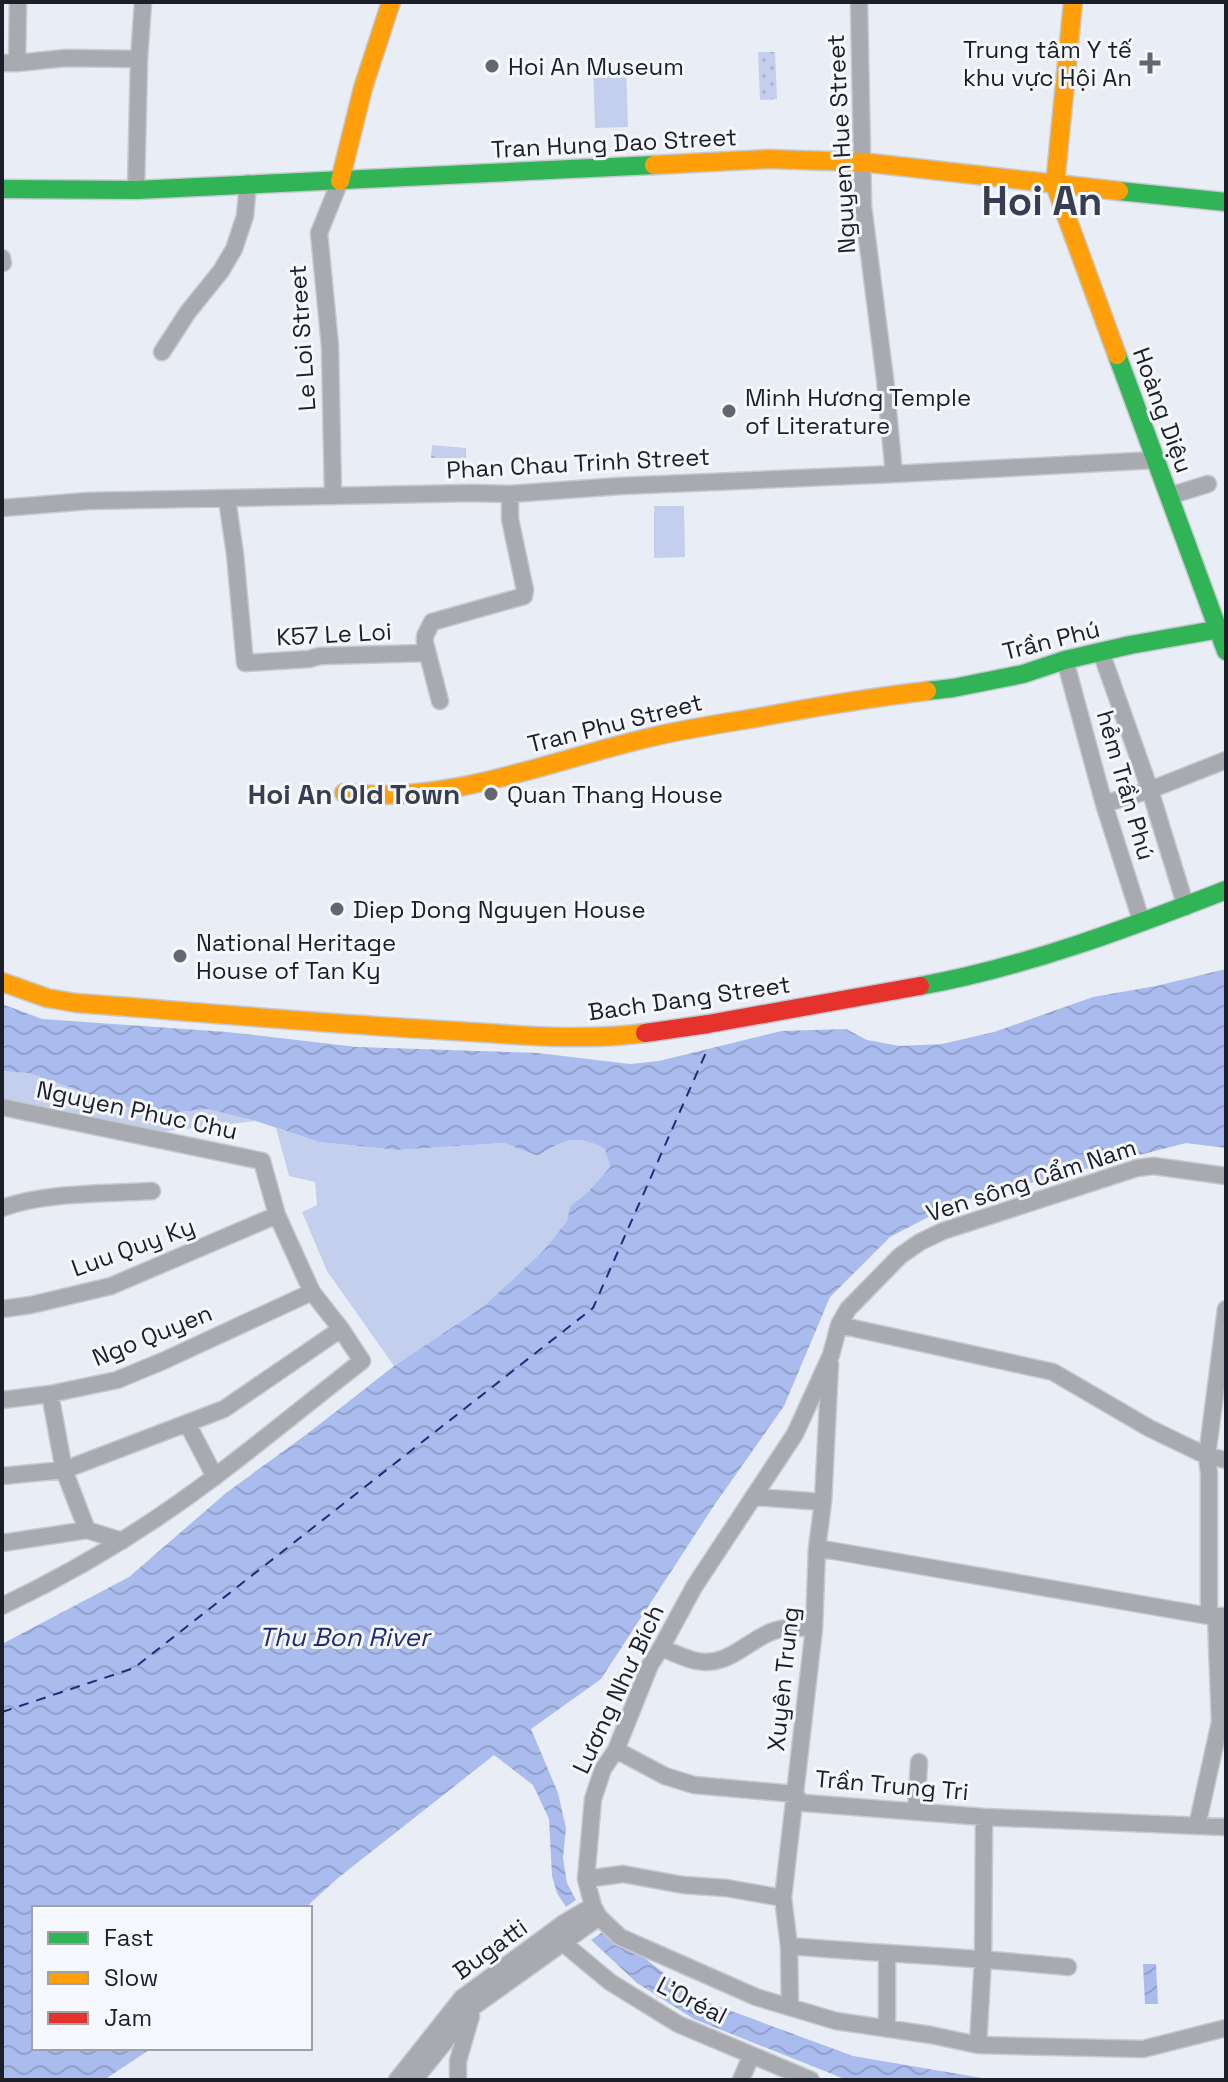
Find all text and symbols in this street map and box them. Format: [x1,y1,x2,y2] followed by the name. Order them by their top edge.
[820,33,862,255] street label: Nguyen Hue Street
[963,34,1132,93] place label: Trung tâm Y tế khu vực Hội An
[508,51,684,82] place label: Hoi An Museum
[1139,52,1161,74] marker: Trung tâm Y tế khu vực Hội An
[483,57,501,75] marker: Hoi An Museum
[490,121,738,165] street label: Tran Hung Dao Street
[981,176,1103,227] district label: Hoi An
[281,264,323,412] street label: Le Loi Street
[1126,343,1200,477] street label: Hoàng Diệu
[745,382,971,441] place label: Minh Hương Temple of Literature
[720,402,738,420] marker: Minh Hương Temple of Literature
[445,441,711,485] street label: Phan Chau Trinh Street
[999,613,1103,667] street label: Trần Phú
[275,615,393,653] street label: K57 Le Loi
[525,686,705,760] street label: Tran Phu Street
[1090,707,1162,863] street label: hẻm Trần Phú
[248,776,460,812] district label: Hoi An Old Town
[507,779,723,810] place label: Quan Thang House
[482,785,500,803] marker: Quan Thang House
[353,894,646,925] place label: Diep Dong Nguyen House
[328,900,346,918] marker: Diep Dong Nguyen House
[196,927,396,986] place label: National Heritage House of Tan Ky
[171,947,189,965] marker: National Heritage House of Tan Ky
[586,968,792,1028] street label: Bach Dang Street
[34,1074,240,1146] street label: Nguyen Phuc Chu
[922,1131,1140,1229] street label: Ven sông Cẩm Nam
[67,1210,199,1284] street label: Luu Quy Ky
[87,1297,217,1373] street label: Ngo Quyen
[565,1600,671,1778] street label: Lương Như Bích
[760,1605,806,1753] street label: Xuyên Trung
[259,1620,433,1654] water label: Thu Bon River
[814,1763,970,1807] street label: Trần Trung Tri
[32,1906,312,2050] legend
[447,1912,533,1986] street label: Bugatti
[104,1922,154,1953] text: Fast
[104,1962,158,1993] text: Slow
[652,1969,732,2031] street label: L’Oréal
[104,2002,152,2033] text: Jam

